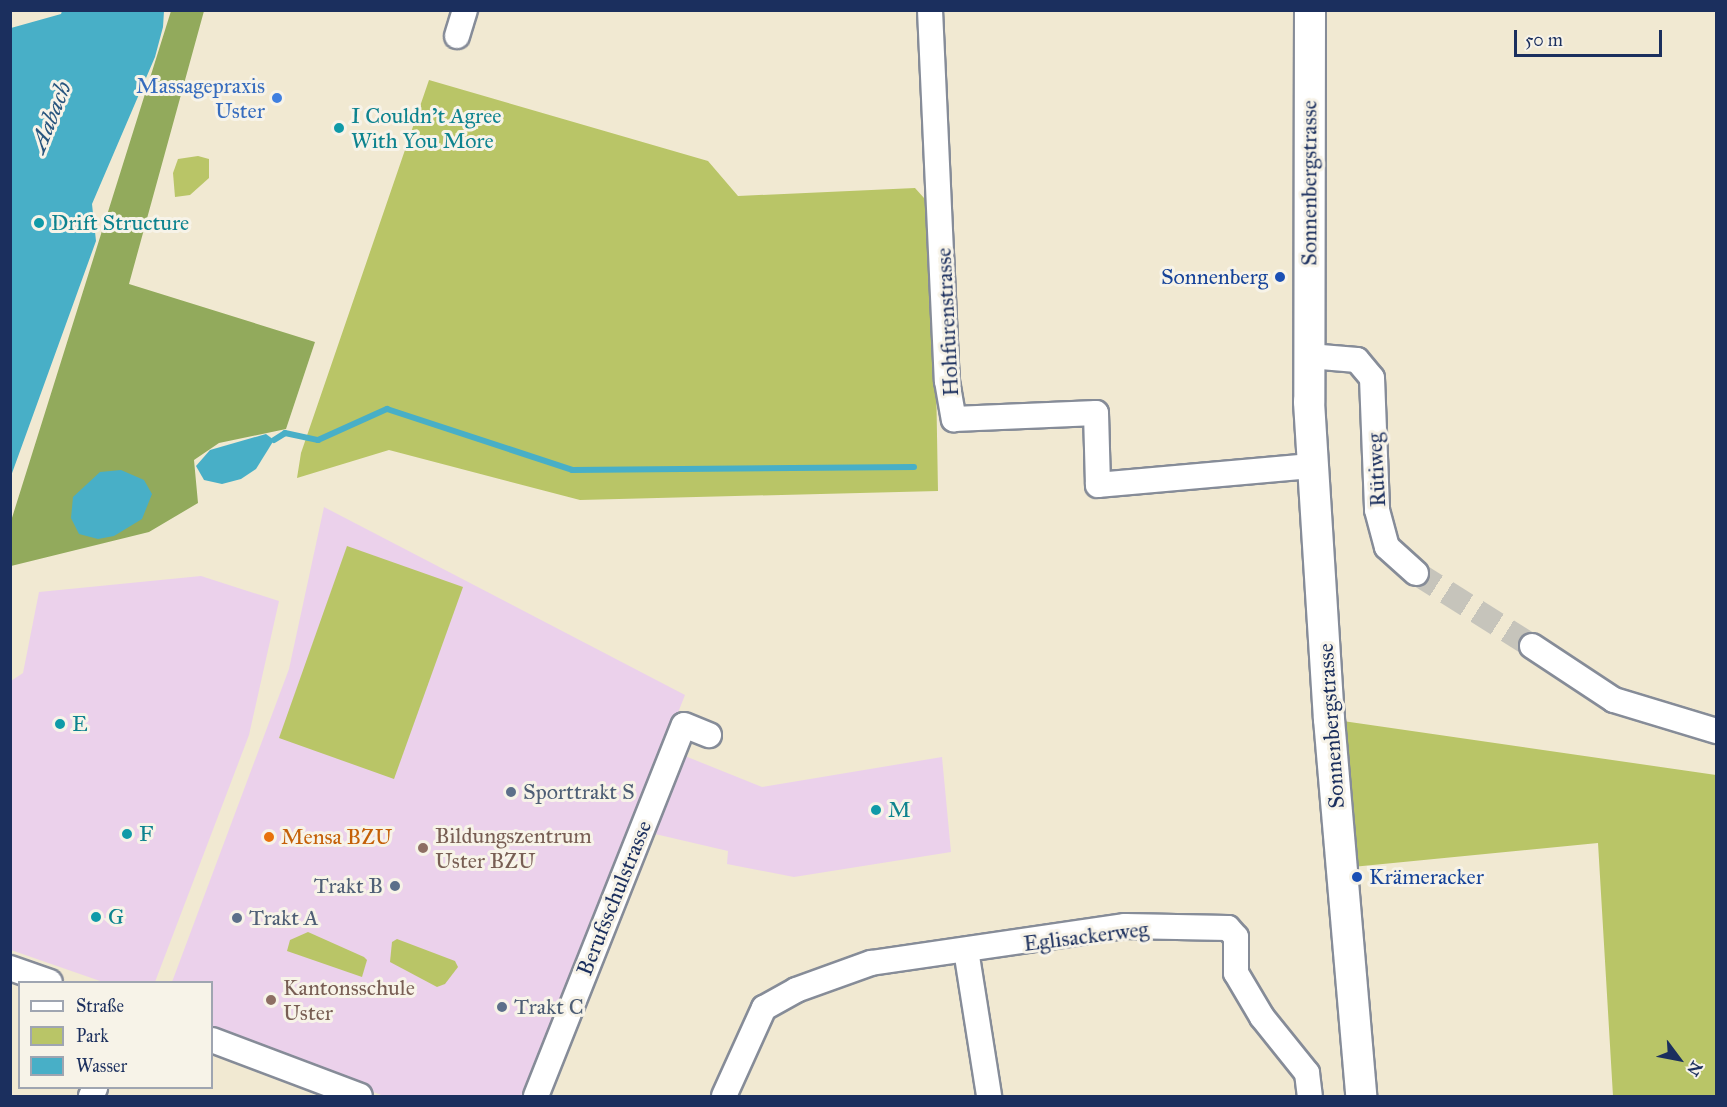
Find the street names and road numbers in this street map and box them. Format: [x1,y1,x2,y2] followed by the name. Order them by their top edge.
[1296,100,1322,266] street label: Sonnenbergstrasse
[930,247,964,397] street label: Hohfurenstrasse
[1361,432,1391,508] street label: Rütiweg
[1312,642,1350,810] street label: Sonnenbergstrasse
[571,817,657,979] street label: Berufsschulstrasse
[1022,915,1150,957] street label: Eglisackerweg

